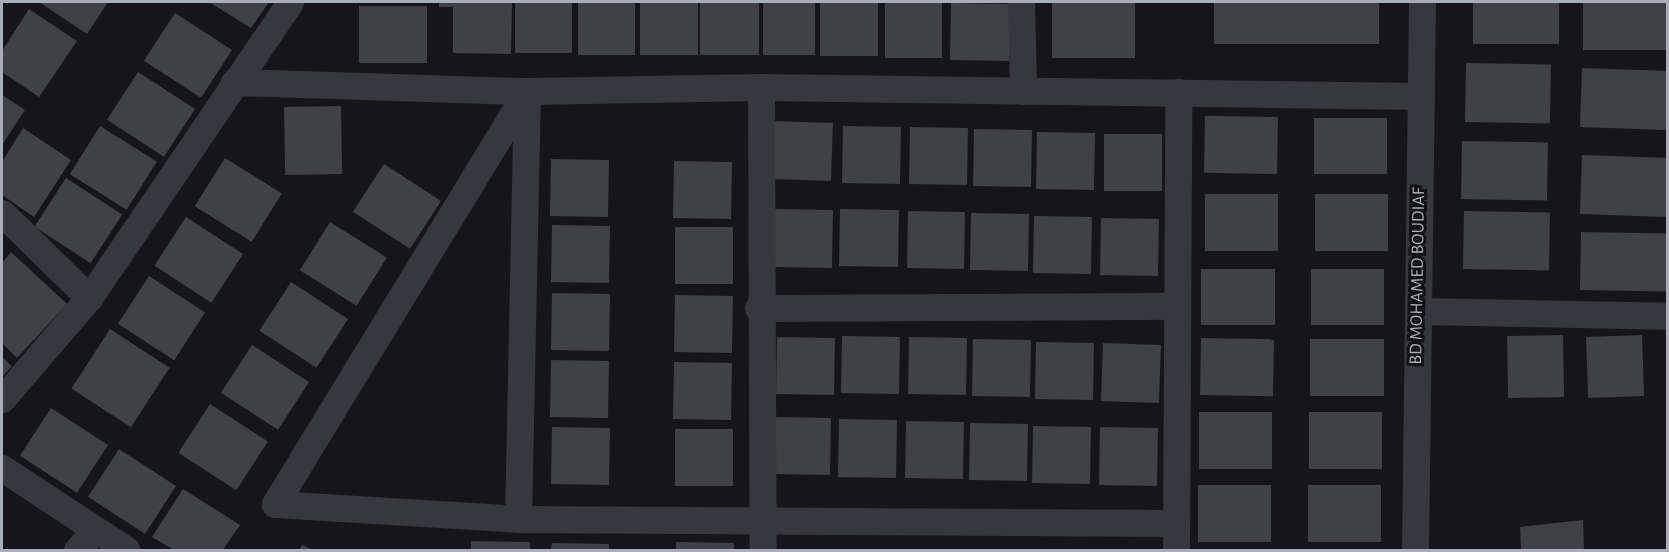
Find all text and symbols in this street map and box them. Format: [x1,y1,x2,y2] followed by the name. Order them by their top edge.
[1406,187,1430,365] street label: BD MOHAMED BOUDIAF

